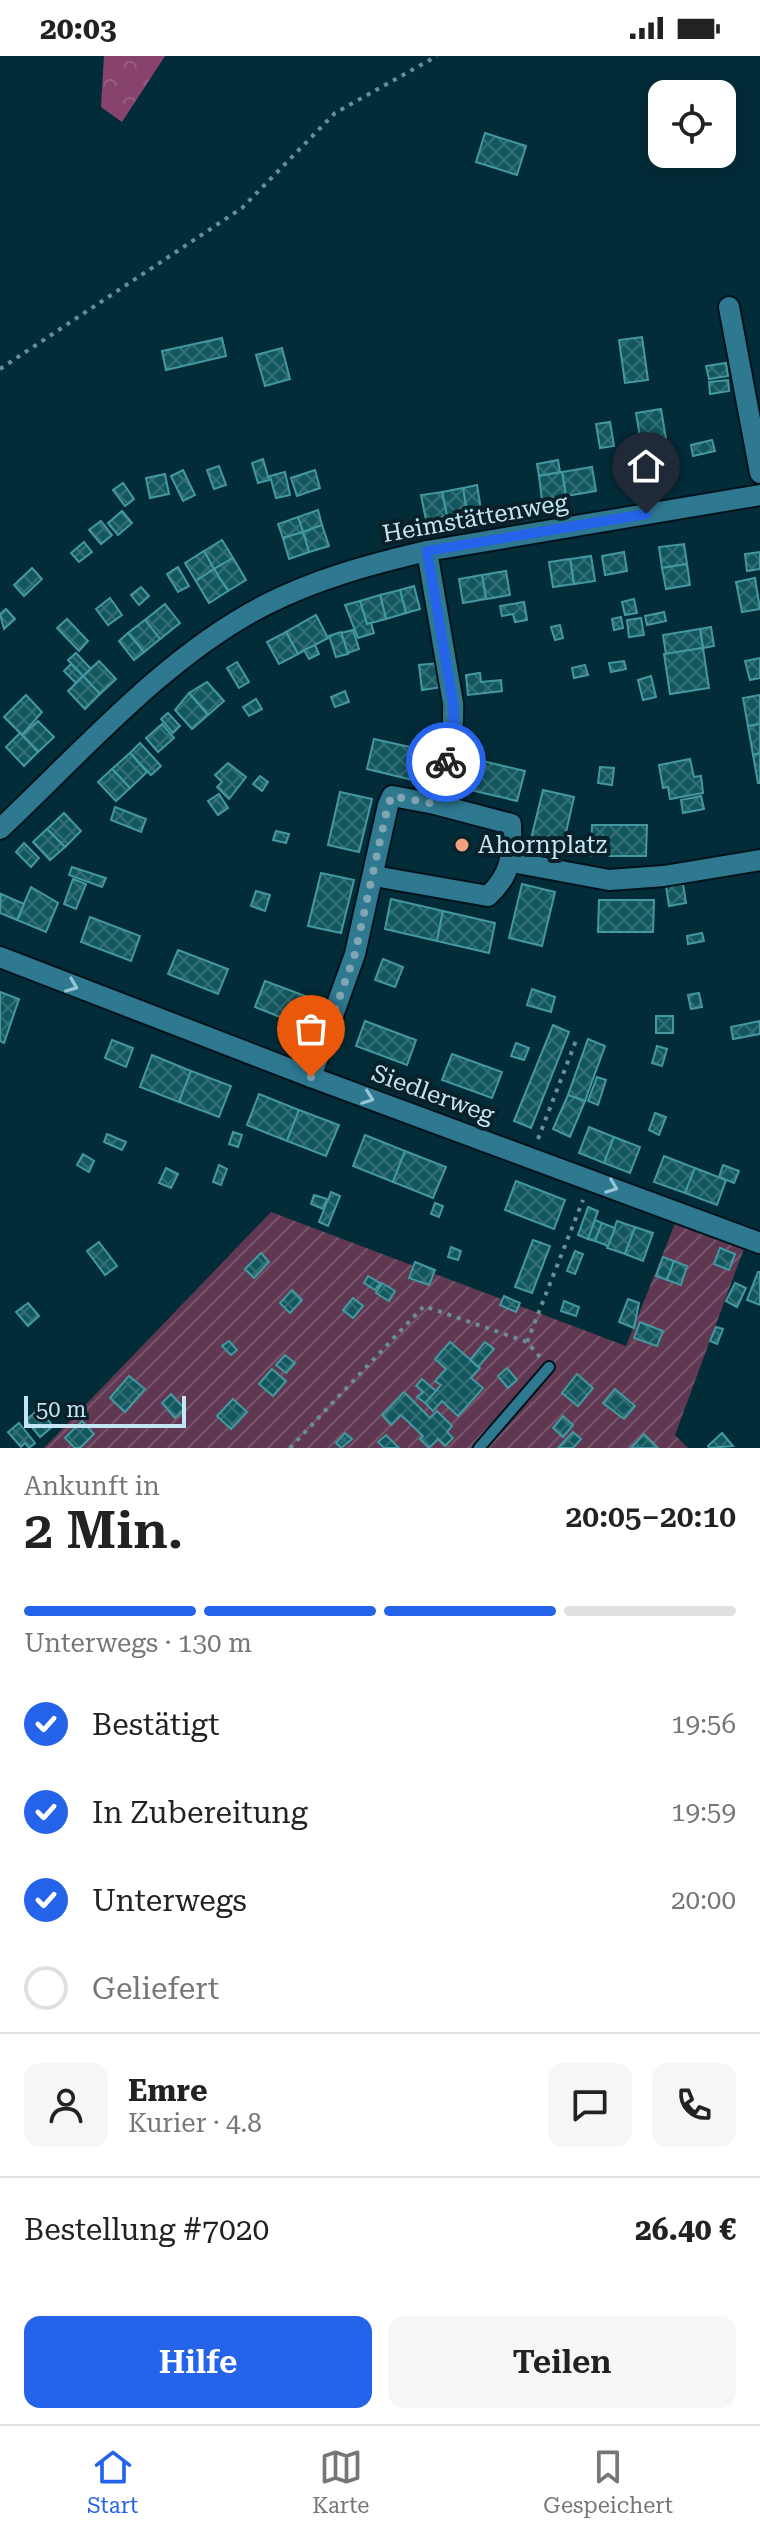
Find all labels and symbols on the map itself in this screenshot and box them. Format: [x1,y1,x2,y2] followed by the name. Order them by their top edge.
[612,432,680,514] pin
[380,488,570,548] street label: Heimstättenweg
[406,722,486,802] courier
[478,831,607,859] place label: Ahornplatz
[453,836,471,854] marker: Ahornplatz
[64,976,78,993] one-way arrow
[277,995,345,1077] pin
[368,1059,498,1129] street label: Siedlerweg
[360,1088,374,1105] one-way arrow
[604,1177,618,1194] one-way arrow
[24,1392,186,1428] scale bar

